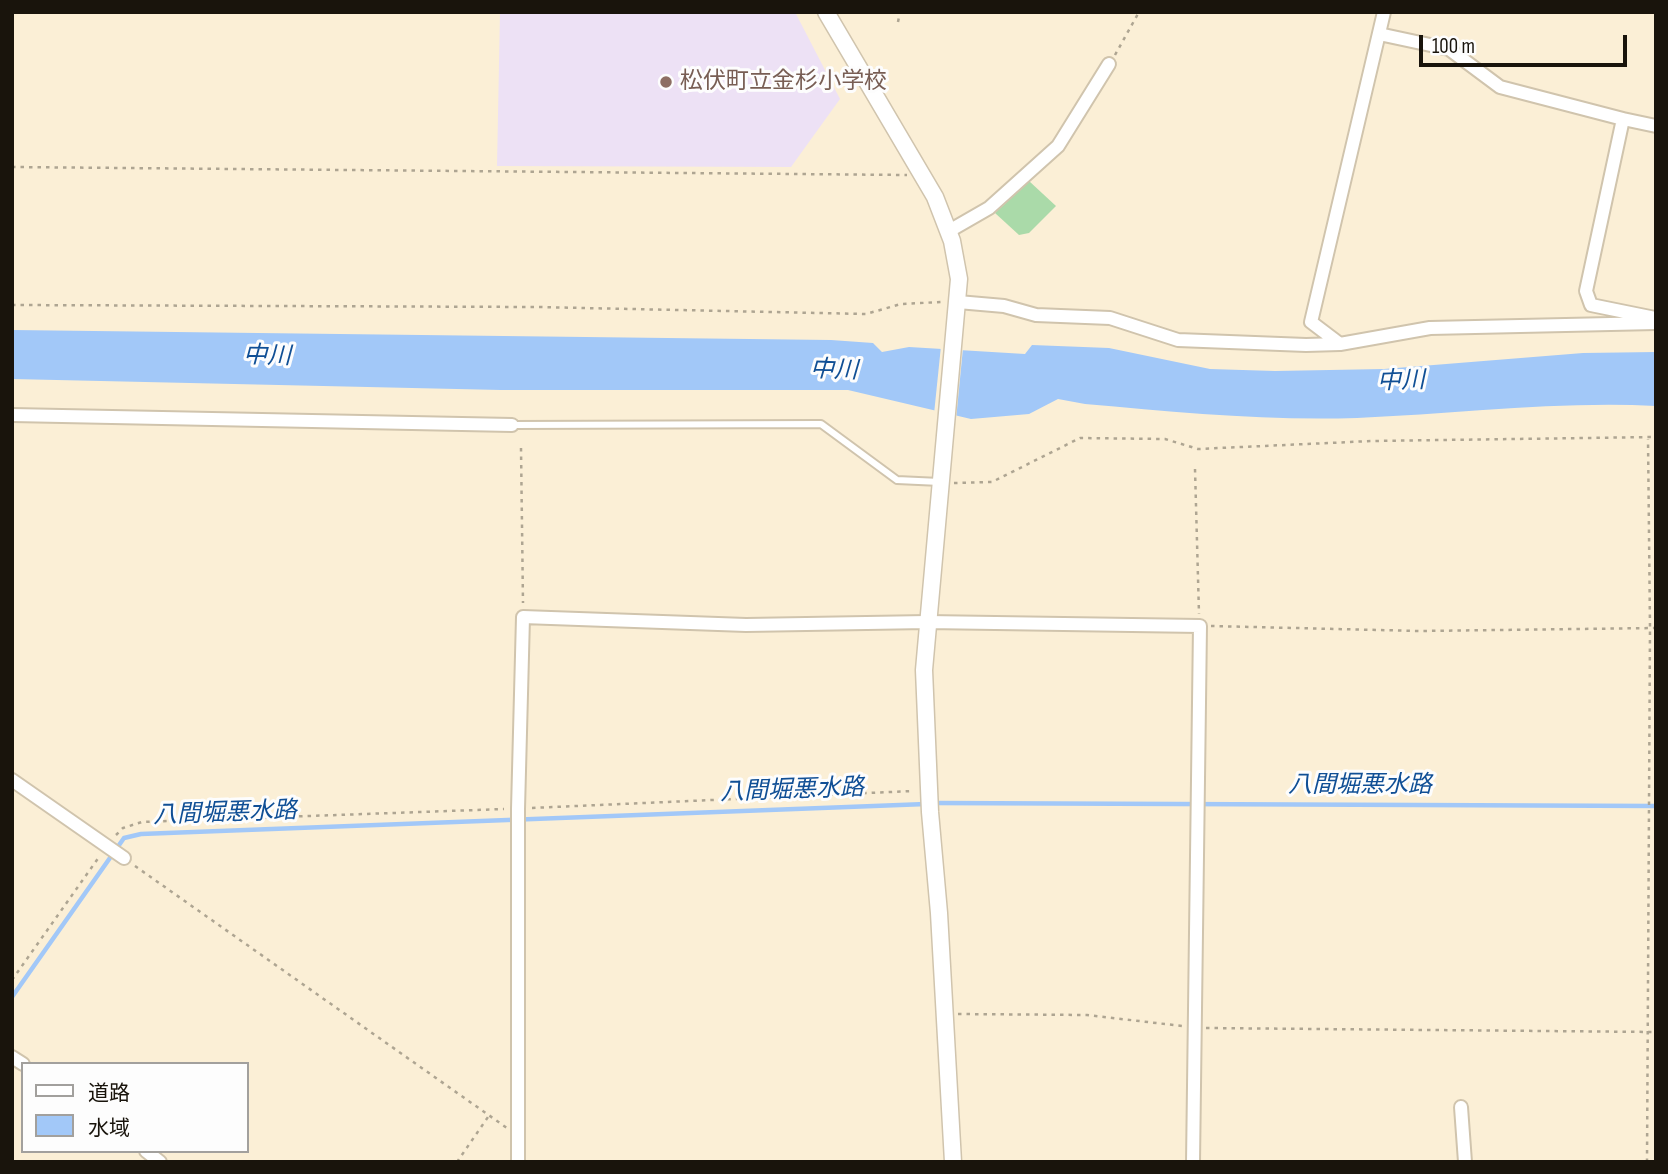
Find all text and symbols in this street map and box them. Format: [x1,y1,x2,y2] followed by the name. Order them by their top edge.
[1423,21,1631,65] scale bar
[1432,34,1475,59] text: 100 m
[680,68,887,96] place label: 松伏町立金杉小学校
[658,74,674,90] marker: 松伏町立金杉小学校
[243,342,291,372] water label: 中川
[810,356,858,386] water label: 中川
[1377,367,1425,397] water label: 中川
[1288,772,1432,800] water label: 八間堀悪水路
[720,774,864,808] water label: 八間堀悪水路
[153,797,297,831] water label: 八間堀悪水路
[21,1062,248,1153] legend
[88,1081,130,1106] text: 道路
[88,1116,130,1141] text: 水域

